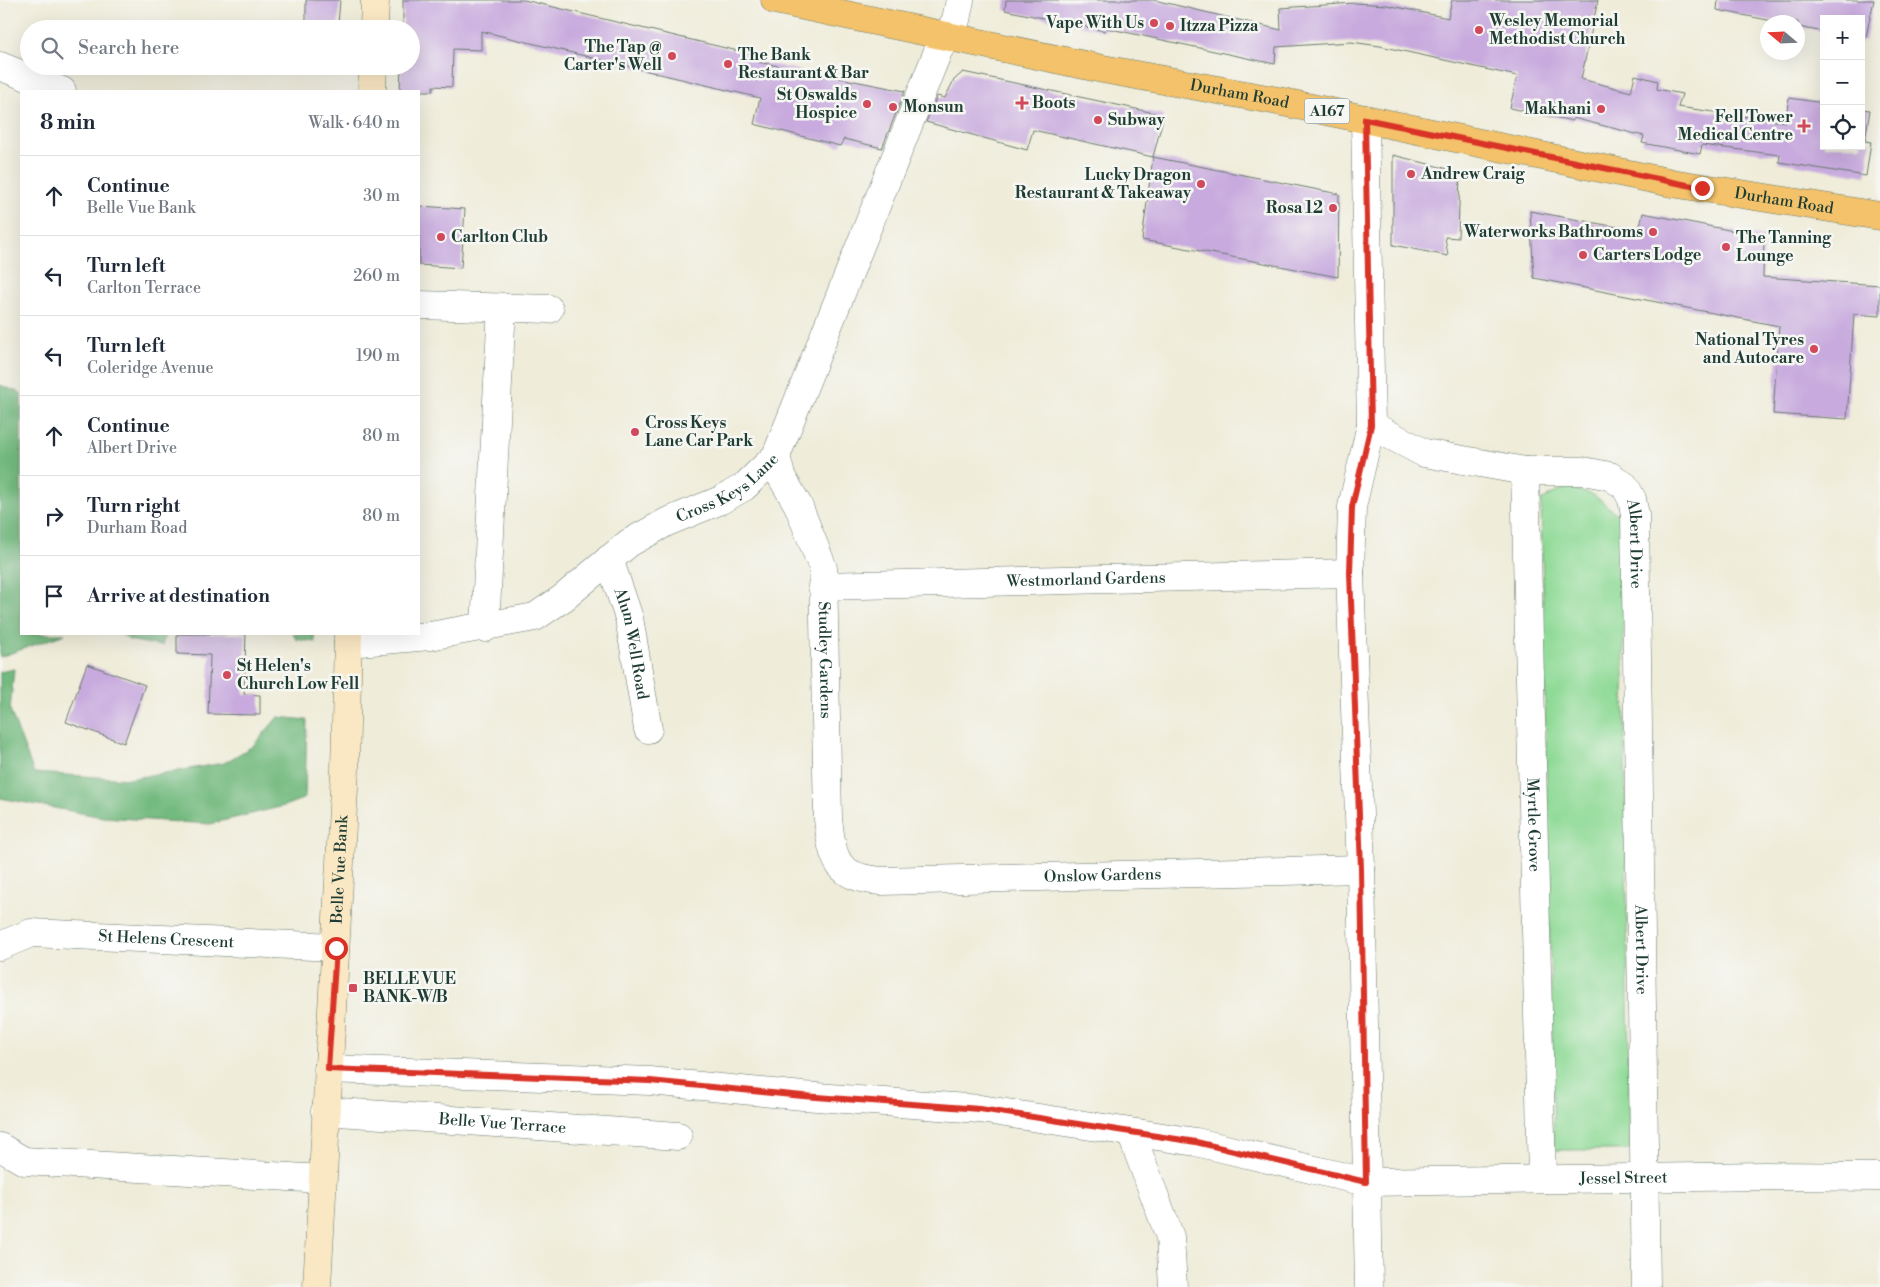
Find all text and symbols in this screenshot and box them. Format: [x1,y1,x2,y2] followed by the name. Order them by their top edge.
[1488,11,1626,49] place label: Wesley Memorial Methodist Church
[1045,13,1144,33] place label: Vape With Us
[1760,15,1805,60] north arrow
[1820,15,1865,150] map controls
[1820,15,1865,60] button: +
[1180,16,1259,36] place label: Itzza Pizza
[1148,17,1160,29] marker: Vape With Us
[20,20,420,75] search box
[1164,20,1176,32] marker: Itzza Pizza
[1473,24,1485,36] marker: Wesley Memorial Methodist Church
[38,34,66,62] icon: search
[78,36,179,60] text: Search here
[564,37,663,75] place label: The Tap @ Carter's Well
[738,45,869,83] place label: The Bank Restaurant & Bar
[666,50,678,62] marker: The Tap @ Carter's Well
[722,58,734,70] marker: The Bank Restaurant & Bar
[1820,60,1865,105] button: −
[1188,75,1291,113] street label: Durham Road
[777,85,857,123] place label: St Oswalds Hospice
[1032,93,1075,113] place label: Boots
[903,97,964,117] place label: Monsun
[1016,97,1028,109] marker: Boots
[861,98,873,110] marker: St Oswalds Hospice
[1304,98,1350,124] road number: A167
[1524,99,1591,119] place label: Makhani
[887,101,899,113] marker: Monsun
[1595,103,1607,115] marker: Makhani
[1820,105,1865,150] button: locate
[1678,107,1793,145] place label: Fell Tower Medical Centre
[40,110,95,136] text: 8 min
[1108,110,1166,130] place label: Subway
[309,113,400,133] text: Walk · 640 m
[1092,114,1104,126] marker: Subway
[1797,119,1811,133] marker: Fell Tower Medical Centre
[1420,164,1526,184] place label: Andrew Craig
[1015,165,1192,203] place label: Lucky Dragon Restaurant & Takeaway
[1405,168,1417,180] marker: Andrew Craig
[87,174,170,198] text: Continue
[1691,177,1714,200] route end
[1195,178,1207,190] marker: Lucky Dragon Restaurant & Takeaway
[40,182,68,210] icon: ahead
[1733,183,1835,219] street label: Durham Road
[363,186,400,206] text: 30 m
[87,198,196,218] text: Belle Vue Bank
[1266,198,1323,218] place label: Rosa 12
[1327,202,1339,214] marker: Rosa 12
[1463,222,1643,242] place label: Waterworks Bathrooms
[1647,226,1659,238] marker: Waterworks Bathrooms
[451,227,548,247] place label: Carlton Club
[1736,228,1832,266] place label: The Tanning Lounge
[435,231,447,243] marker: Carlton Club
[1720,241,1732,253] marker: The Tanning Lounge
[1593,245,1702,265] place label: Carters Lodge
[1577,249,1589,261] marker: Carters Lodge
[87,254,166,278] text: Turn left
[40,262,68,290] icon: left
[353,266,400,286] text: 260 m
[87,278,201,298] text: Carlton Terrace
[1695,330,1804,368] place label: National Tyres and Autocare
[87,334,166,358] text: Turn left
[40,342,68,370] icon: left
[1808,343,1820,355] marker: National Tyres and Autocare
[356,346,400,366] text: 190 m
[87,358,214,378] text: Coleridge Avenue
[645,413,754,451] place label: Cross Keys Lane Car Park
[87,414,170,438] text: Continue
[40,422,68,450] icon: ahead
[362,426,400,446] text: 80 m
[629,426,641,438] marker: Cross Keys Lane Car Park
[87,438,177,458] text: Albert Drive
[673,449,783,527] street label: Cross Keys Lane
[87,494,180,518] text: Turn right
[1622,496,1646,589] street label: Albert Drive
[40,502,68,530] icon: right
[362,506,400,526] text: 80 m
[87,518,187,538] text: Durham Road
[1005,568,1166,591] street label: Westmorland Gardens
[40,582,68,610] icon: arrive
[87,584,270,608] text: Arrive at destination
[609,584,653,701] street label: Alum Well Road
[814,601,836,719] street label: Studley Gardens
[237,656,360,694] place label: St Helen's Church Low Fell
[221,669,233,681] marker: St Helen's Church Low Fell
[1522,777,1545,872] street label: Myrtle Grove
[327,813,353,925] street label: Belle Vue Bank
[1044,864,1162,887] street label: Onslow Gardens
[1631,904,1652,995] street label: Albert Drive
[98,926,235,952] street label: St Helens Crescent
[325,937,348,960] route start
[363,969,456,1007] place label: BELLE VUE BANK-W/B
[347,982,359,994] marker: BELLE VUE BANK-W/B
[437,1109,567,1138] street label: Belle Vue Terrace
[1578,1167,1668,1189] street label: Jessel Street

